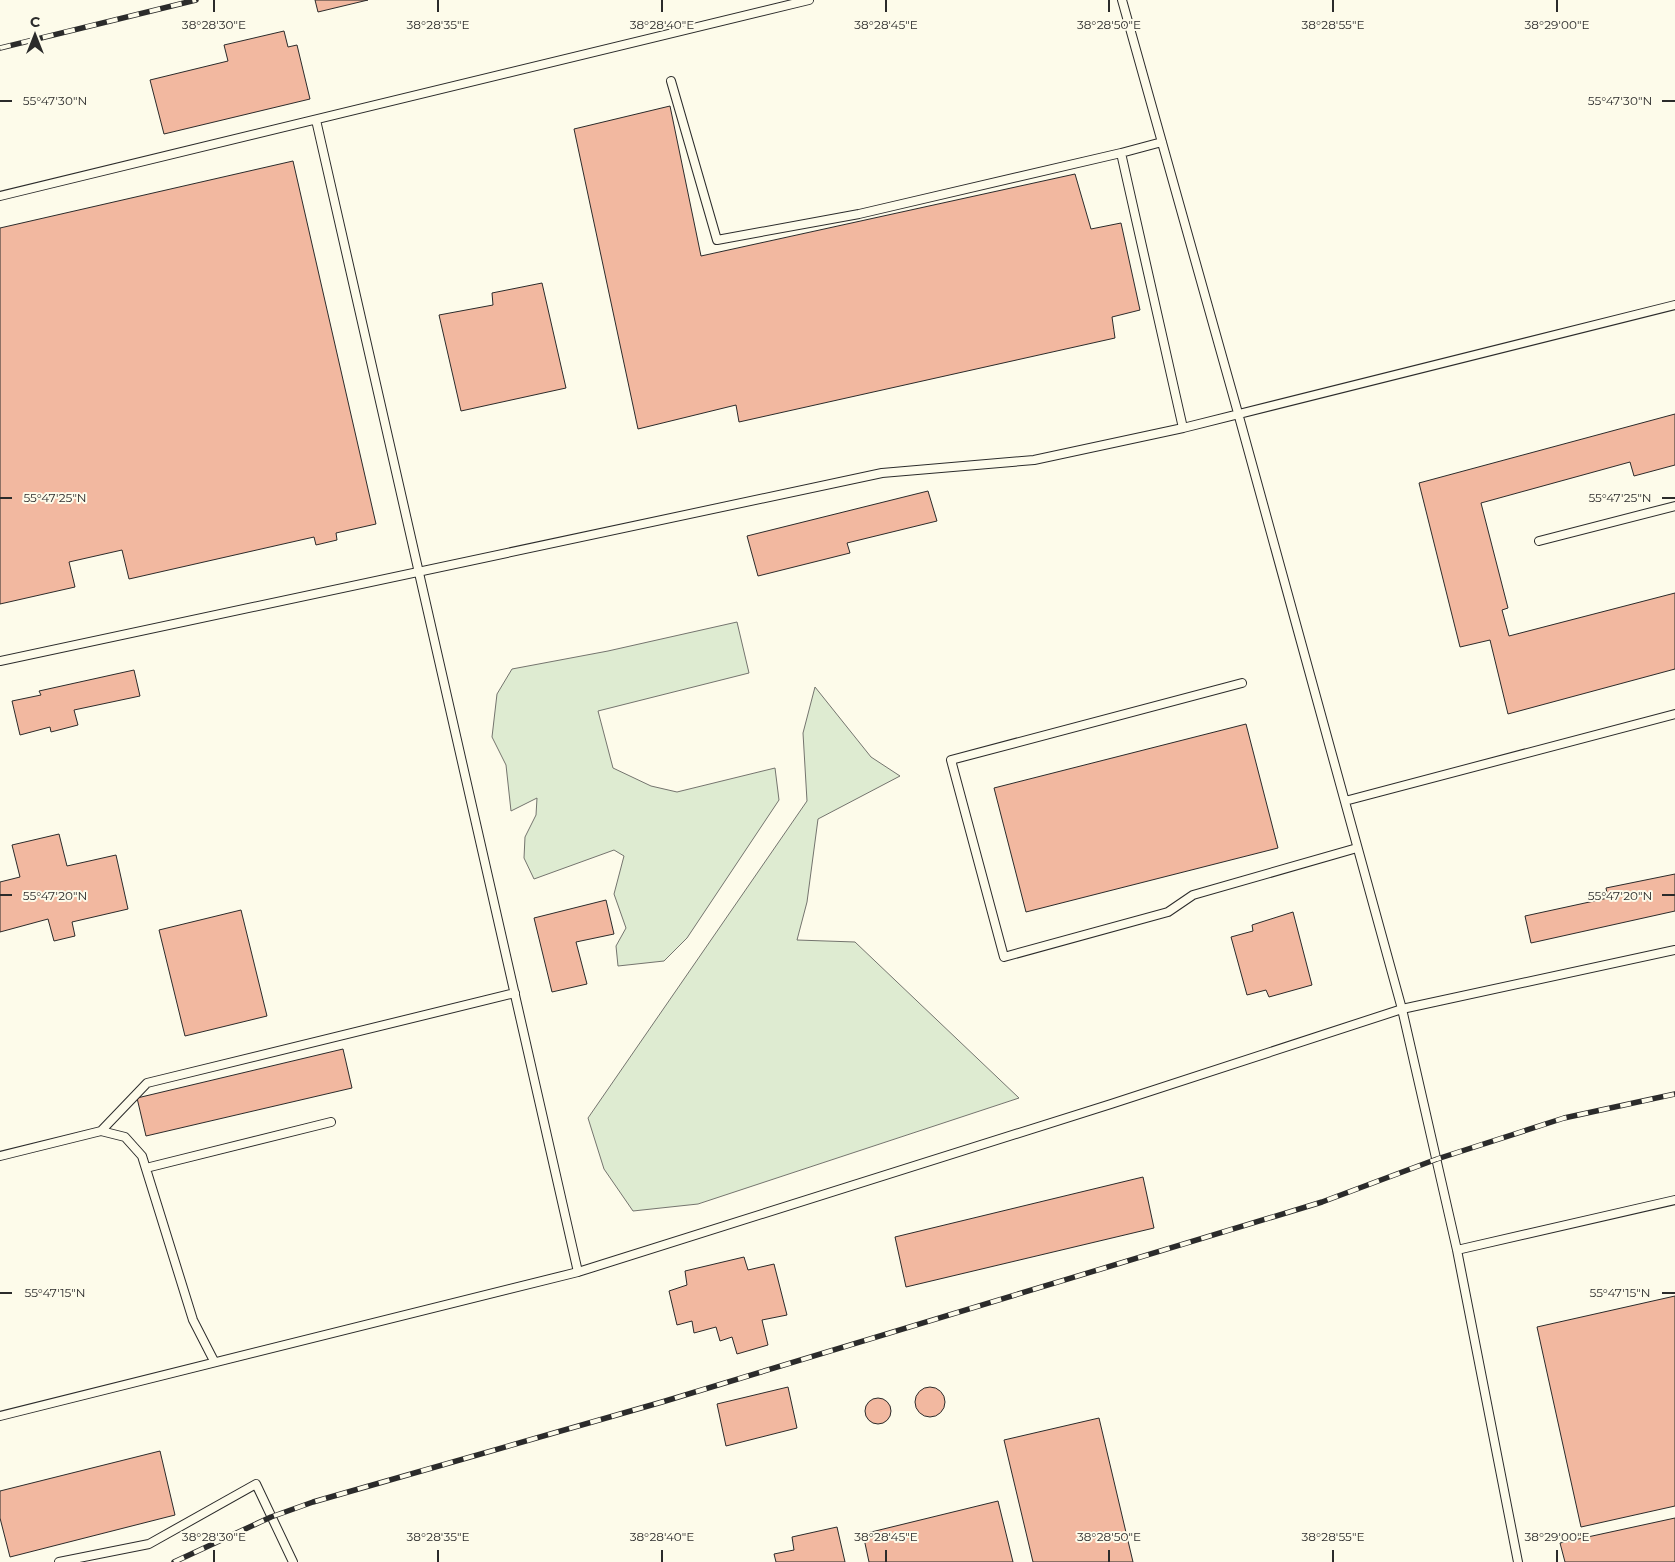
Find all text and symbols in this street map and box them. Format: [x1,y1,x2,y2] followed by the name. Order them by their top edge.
[10,10,60,60] north arrow
[30,13,40,31] text: С
[182,17,246,32] text: 38°28'30"E
[407,17,469,32] text: 38°28'35"E
[630,17,694,32] text: 38°28'40"E
[854,17,918,32] text: 38°28'45"E
[1077,17,1141,32] text: 38°28'50"E
[1302,17,1364,32] text: 38°28'55"E
[1524,17,1590,32] text: 38°29'00"E
[23,93,87,108] text: 55°47'30"N
[1588,93,1652,108] text: 55°47'30"N
[23,490,87,505] text: 55°47'25"N
[1588,490,1652,505] text: 55°47'25"N
[23,888,87,903] text: 55°47'20"N
[1588,888,1652,903] text: 55°47'20"N
[24,1285,86,1300] text: 55°47'15"N
[1589,1285,1651,1300] text: 55°47'15"N
[182,1529,246,1544] text: 38°28'30"E
[407,1529,469,1544] text: 38°28'35"E
[630,1529,694,1544] text: 38°28'40"E
[854,1529,918,1544] text: 38°28'45"E
[1077,1529,1141,1544] text: 38°28'50"E
[1302,1529,1364,1544] text: 38°28'55"E
[1524,1529,1590,1544] text: 38°29'00"E

